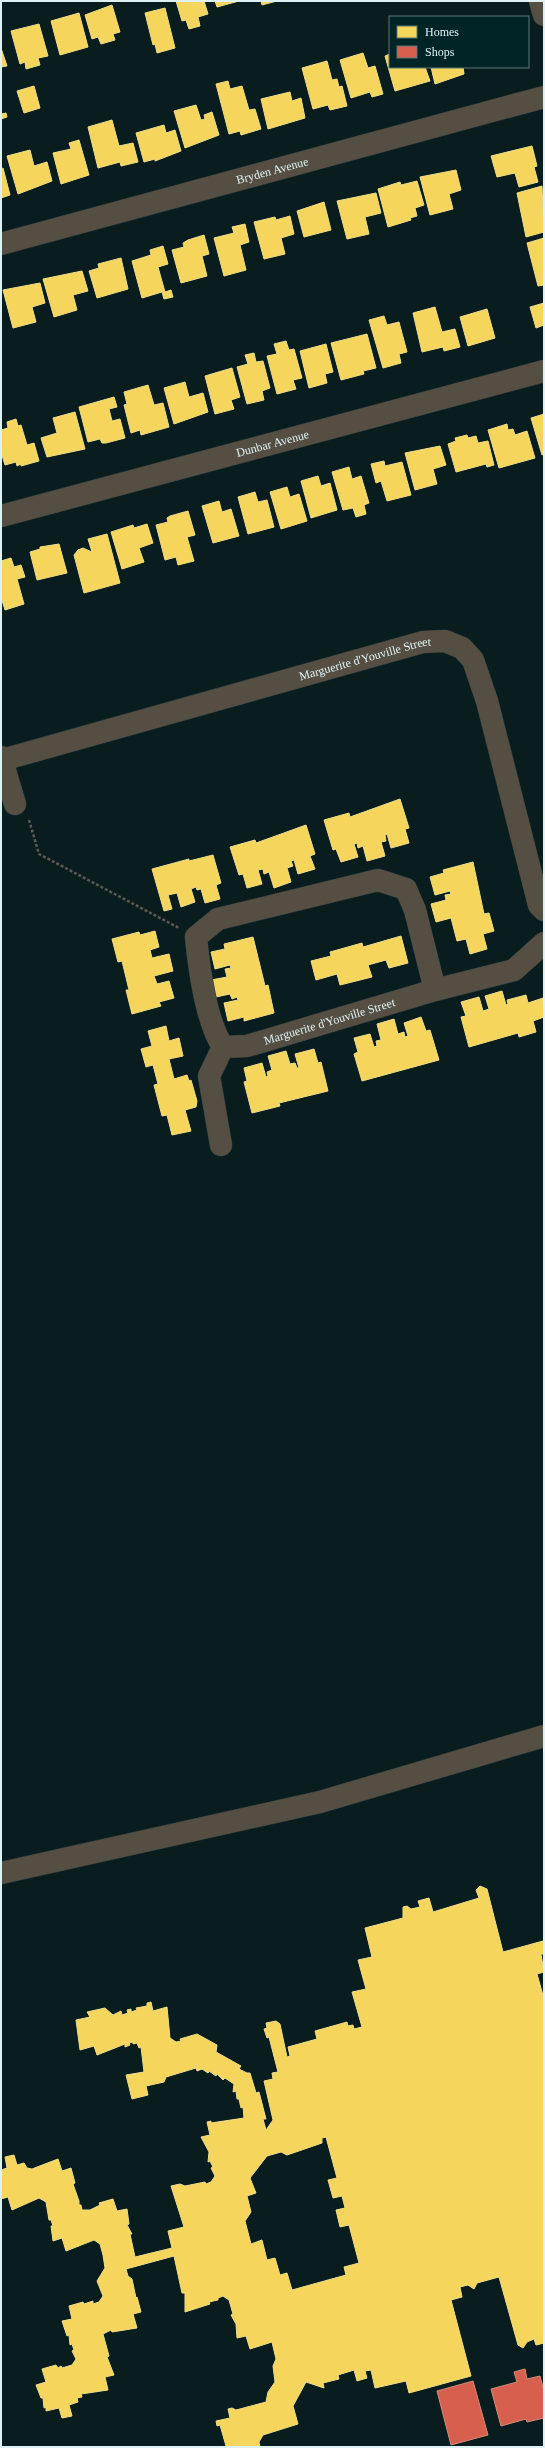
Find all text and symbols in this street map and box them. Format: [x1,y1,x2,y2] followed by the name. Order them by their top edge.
[389,16,529,68] legend
[425,25,459,39] text: Homes
[425,45,455,59] text: Shops
[235,154,310,187] street label: Bryden Avenue
[235,427,310,460] street label: Dunbar Avenue
[298,635,432,683] street label: Marguerite d'Youville Street
[262,995,397,1048] street label: Marguerite d'Youville Street

